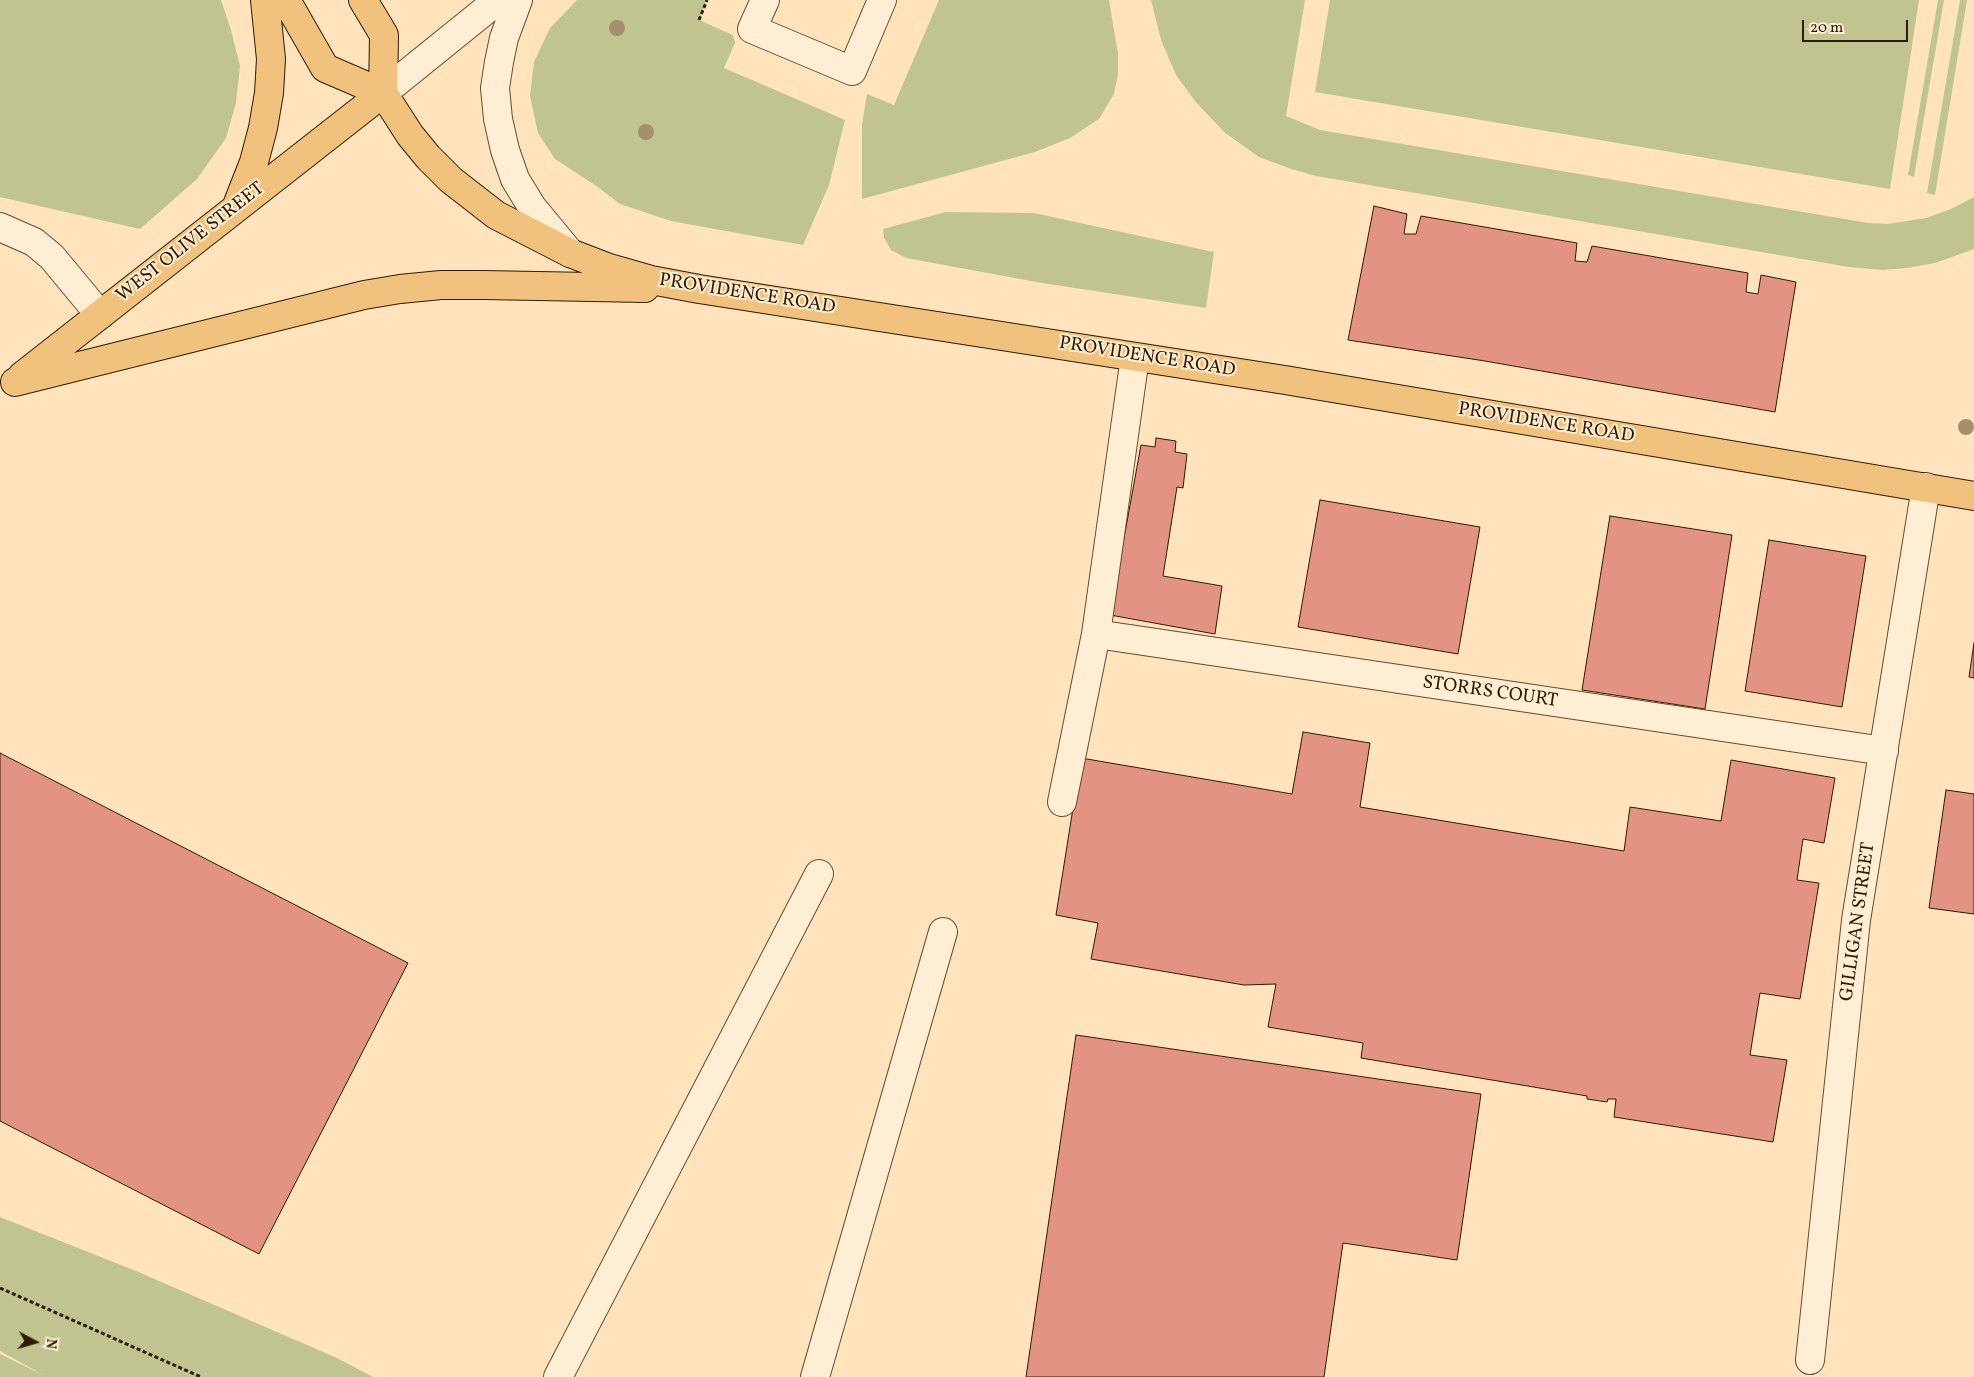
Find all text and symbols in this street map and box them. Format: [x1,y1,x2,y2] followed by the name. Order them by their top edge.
[1804,10,1910,42] scale bar
[1810,18,1843,39] text: 20 m
[112,178,270,308] street label: WEST OLIVE STREET
[657,270,837,320] street label: PROVIDENCE ROAD
[1057,333,1237,383] street label: PROVIDENCE ROAD
[1456,399,1636,449] street label: PROVIDENCE ROAD
[1421,672,1559,714] street label: STORRS COURT
[1837,841,1881,1003] street label: GILLIGAN STREET
[10,1317,60,1367] north arrow
[40,1338,60,1350] text: N

